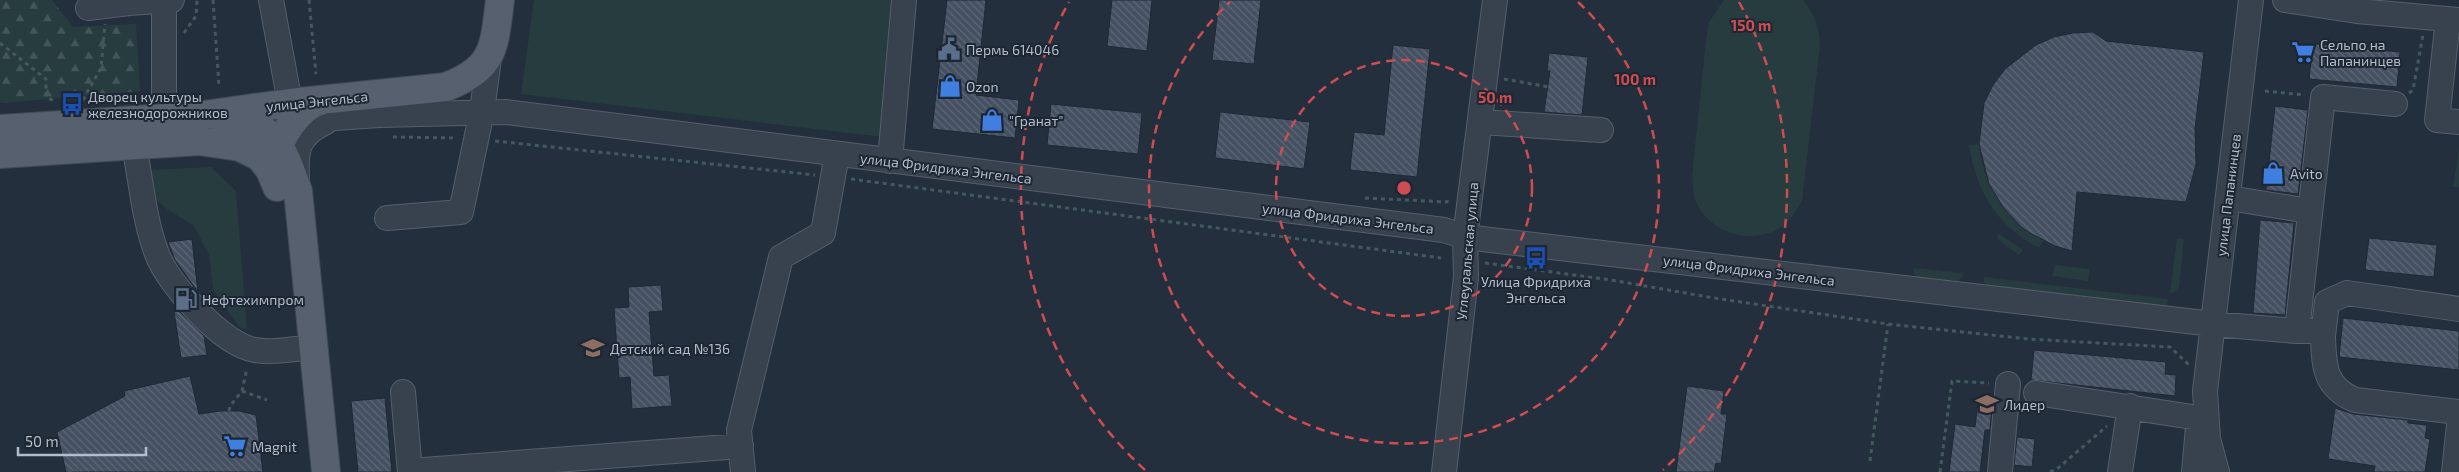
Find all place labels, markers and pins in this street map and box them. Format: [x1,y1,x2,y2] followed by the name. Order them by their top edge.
[936,36,962,62] public building icon: Пермь 614046
[2320,36,2401,69] place label: Сельпо на Папанинцев
[2290,39,2316,65] supermarket icon: Сельпо на Папанинцев
[966,41,1059,58] place label: Пермь 614046
[937,73,963,99] shop icon: Ozon
[966,78,999,95] place label: Ozon
[88,88,228,121] place label: Дворец культуры железнодорожников
[59,91,85,117] bus stop icon: Дворец культуры железнодорожников
[979,107,1005,133] shop icon: "Гранат"
[1009,112,1063,129] place label: "Гранат"
[2260,160,2286,186] shop icon: Avito
[2290,165,2323,182] place label: Avito
[1395,179,1413,197] centre of rings
[1523,245,1549,271] bus stop icon: Улица Фридриха Энгельса
[1481,273,1591,306] place label: Улица Фридриха Энгельса
[173,286,199,312] fuel station icon: Нефтехимпром
[202,291,304,308] place label: Нефтехимпром
[580,335,606,361] school or university icon: Детский сад №136
[610,340,730,357] place label: Детский сад №136
[1974,391,2000,417] school or university icon: Лидер
[2004,396,2045,413] place label: Лидер
[222,433,248,459] supermarket icon: Magnit
[252,438,297,455] place label: Magnit

